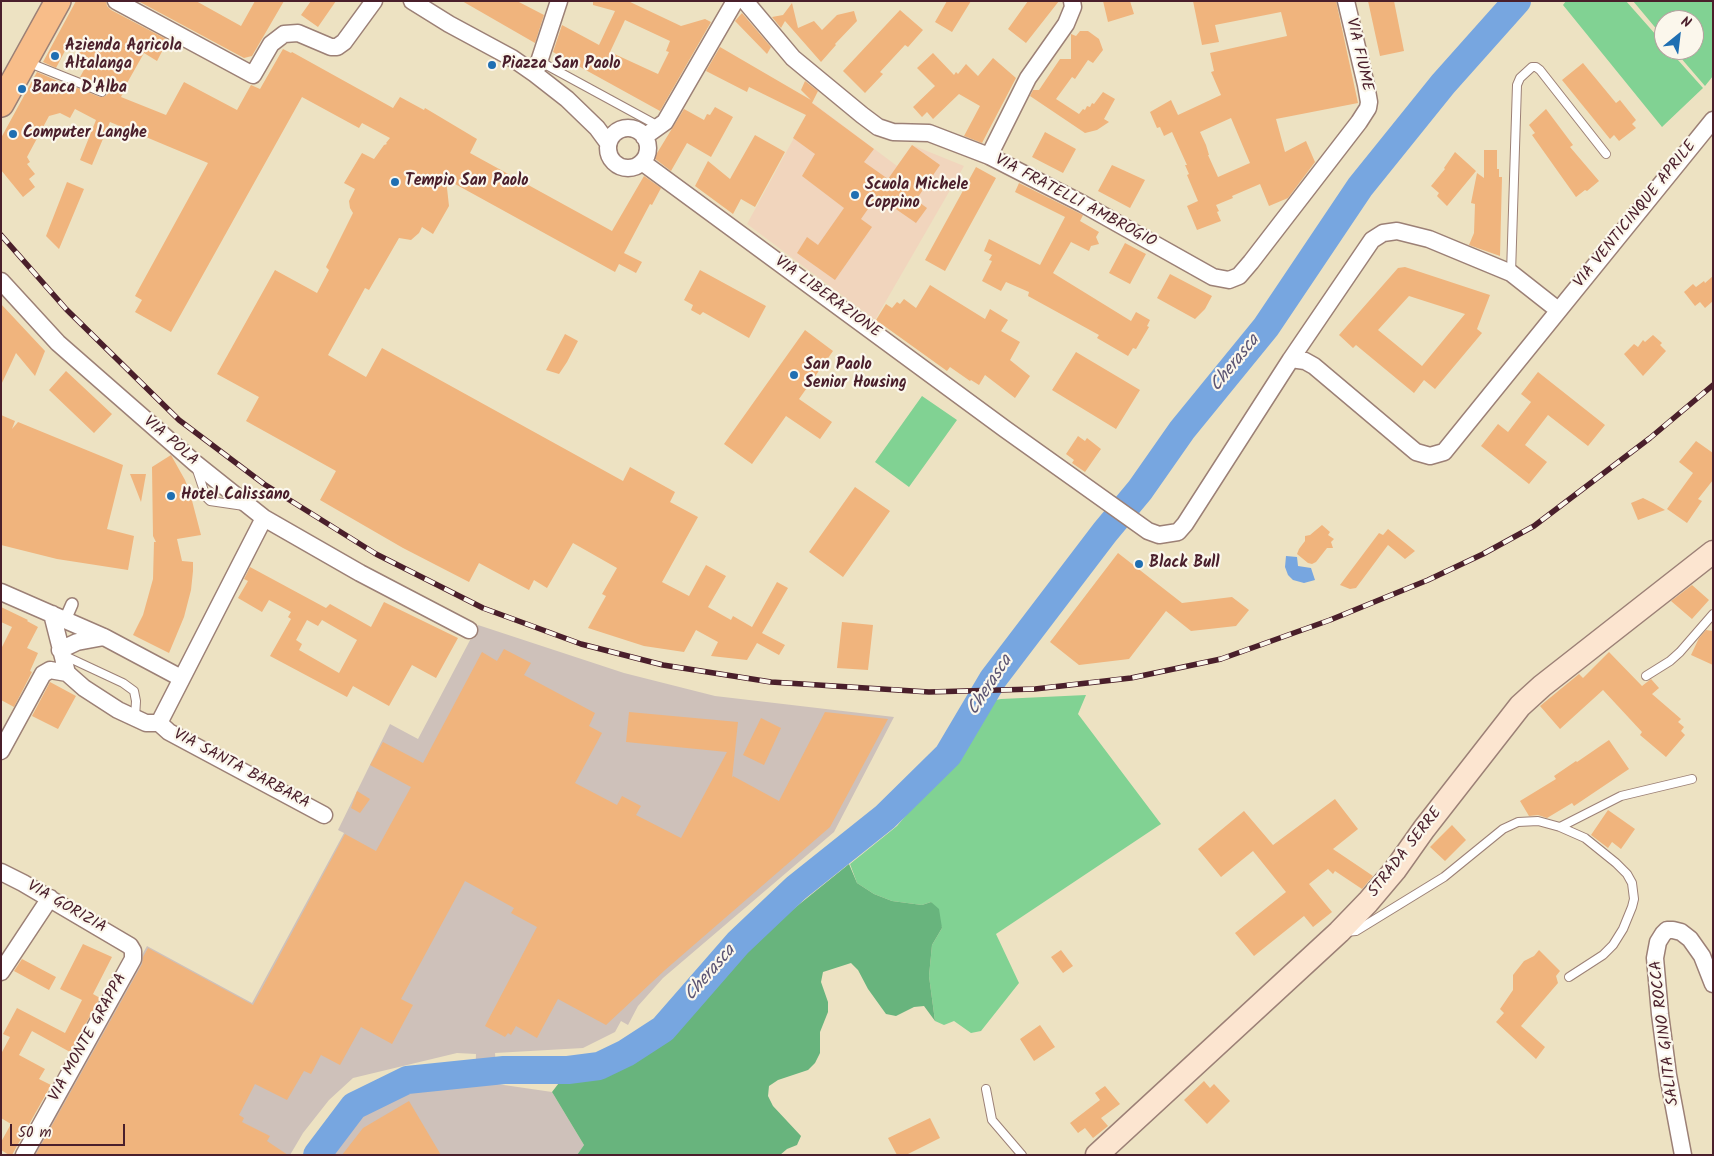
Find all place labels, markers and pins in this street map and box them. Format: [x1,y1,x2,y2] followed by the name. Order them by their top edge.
[65,37,182,75] place label: Azienda Agricola Altalanga
[49,50,61,62] marker: Azienda Agricola Altalanga
[502,55,621,75] place label: Piazza San Paolo
[486,59,498,71] marker: Piazza San Paolo
[32,79,127,99] place label: Banca D'Alba
[16,83,28,95] marker: Banca D'Alba
[23,124,147,144] place label: Computer Langhe
[7,128,19,140] marker: Computer Langhe
[405,172,529,192] place label: Tempio San Paolo
[389,176,401,188] marker: Tempio San Paolo
[865,176,968,214] place label: Scuola Michele Coppino
[849,189,861,201] marker: Scuola Michele Coppino
[804,356,907,394] place label: San Paolo Senior Housing
[788,369,800,381] marker: San Paolo Senior Housing
[181,486,290,506] place label: Hotel Calissano
[165,490,177,502] marker: Hotel Calissano
[1149,554,1220,574] place label: Black Bull
[1133,558,1145,570] marker: Black Bull

